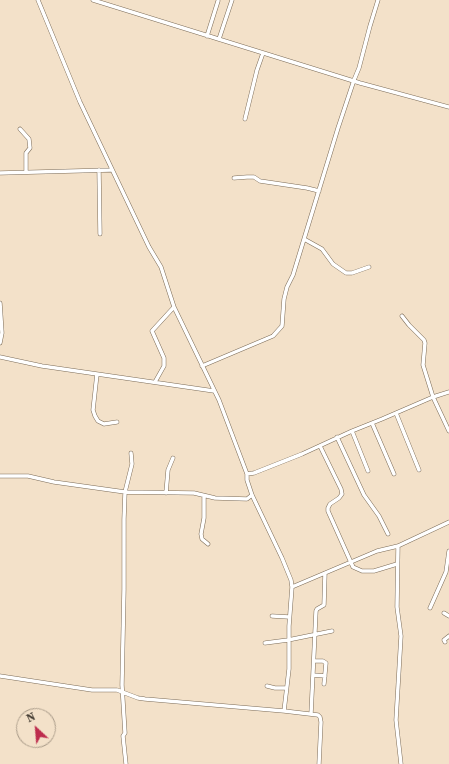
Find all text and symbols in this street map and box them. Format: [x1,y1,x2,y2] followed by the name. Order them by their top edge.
[16,708,56,748] north arrow
[24,709,38,726] text: N

